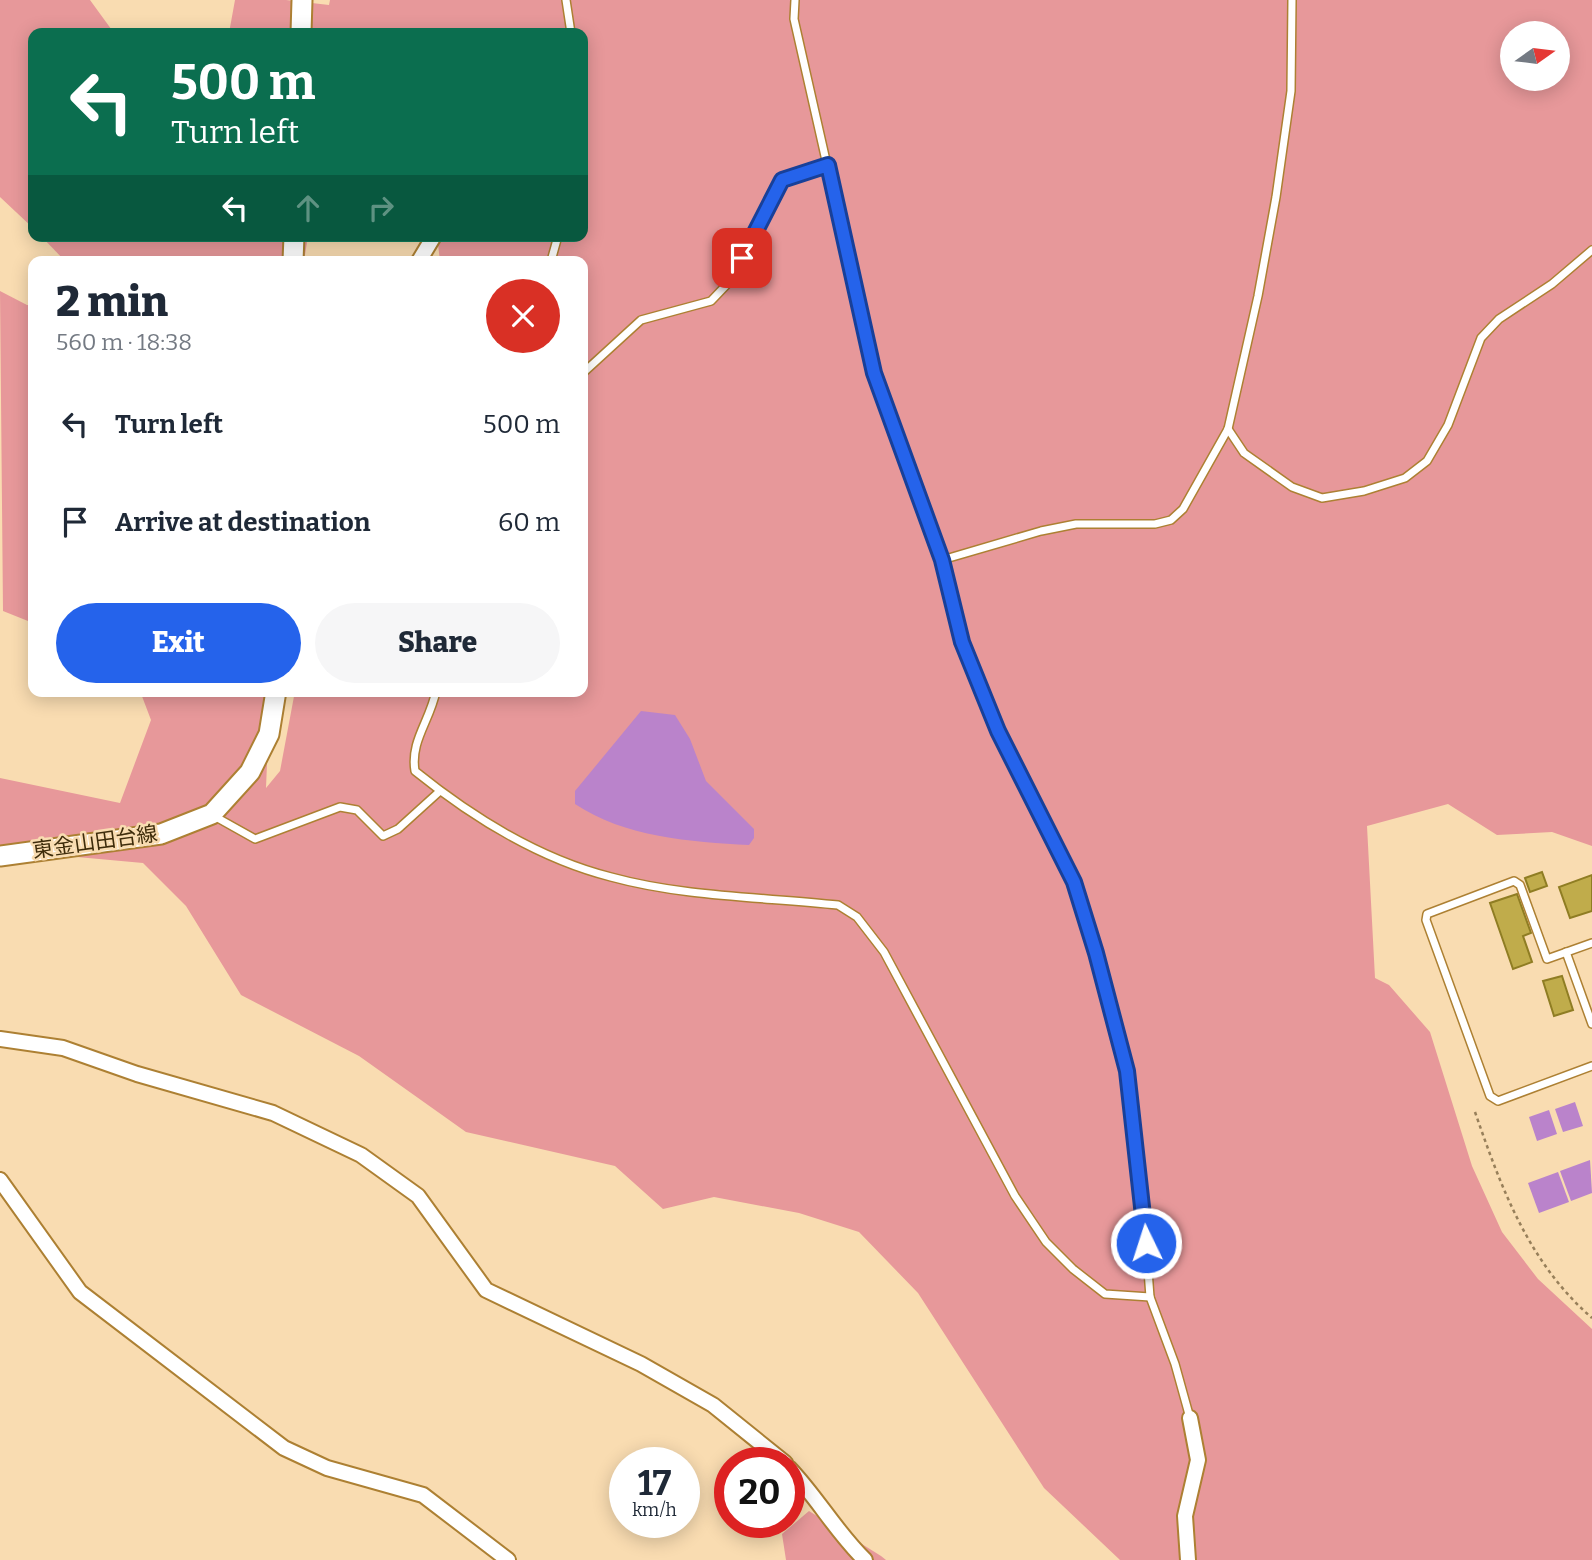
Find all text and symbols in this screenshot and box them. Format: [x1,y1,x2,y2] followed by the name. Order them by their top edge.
[1500,21,1570,91] north arrow
[1500,21,1570,91] map controls
[171,53,316,112] text: 500 m
[56,56,147,147] icon: left
[171,113,299,151] text: Turn left
[216,189,254,227] icon: left
[289,189,327,227] icon: ahead
[362,189,400,227] icon: right
[712,228,772,288] pin
[723,239,761,277] icon: arrive
[56,277,168,327] text: 2 min
[486,279,560,353] button: close
[56,328,192,356] text: 560 m · 18:38
[56,405,94,443] icon: left
[115,409,223,440] text: Turn left
[483,409,560,440] text: 500 m
[56,503,94,541] icon: arrive
[115,507,370,538] text: Arrive at destination
[498,507,560,538] text: 60 m
[56,603,301,683] button: Exit
[315,603,560,683] button: Share
[31,820,159,864] street label: 東金山田台線
[1109,1206,1183,1280] position arrow
[714,1447,805,1538] speed limit sign: 20
[638,1462,671,1504] text: 17
[632,1499,677,1521] text: km/h

